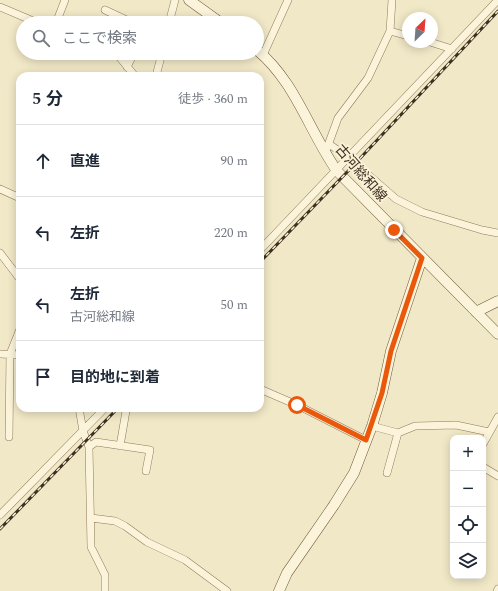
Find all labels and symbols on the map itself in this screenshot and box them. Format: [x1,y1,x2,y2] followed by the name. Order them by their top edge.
[402,12,438,48] north arrow
[330,140,392,206] street label: 古河総和線
[385,221,403,239] route end
[288,396,306,414] route start

